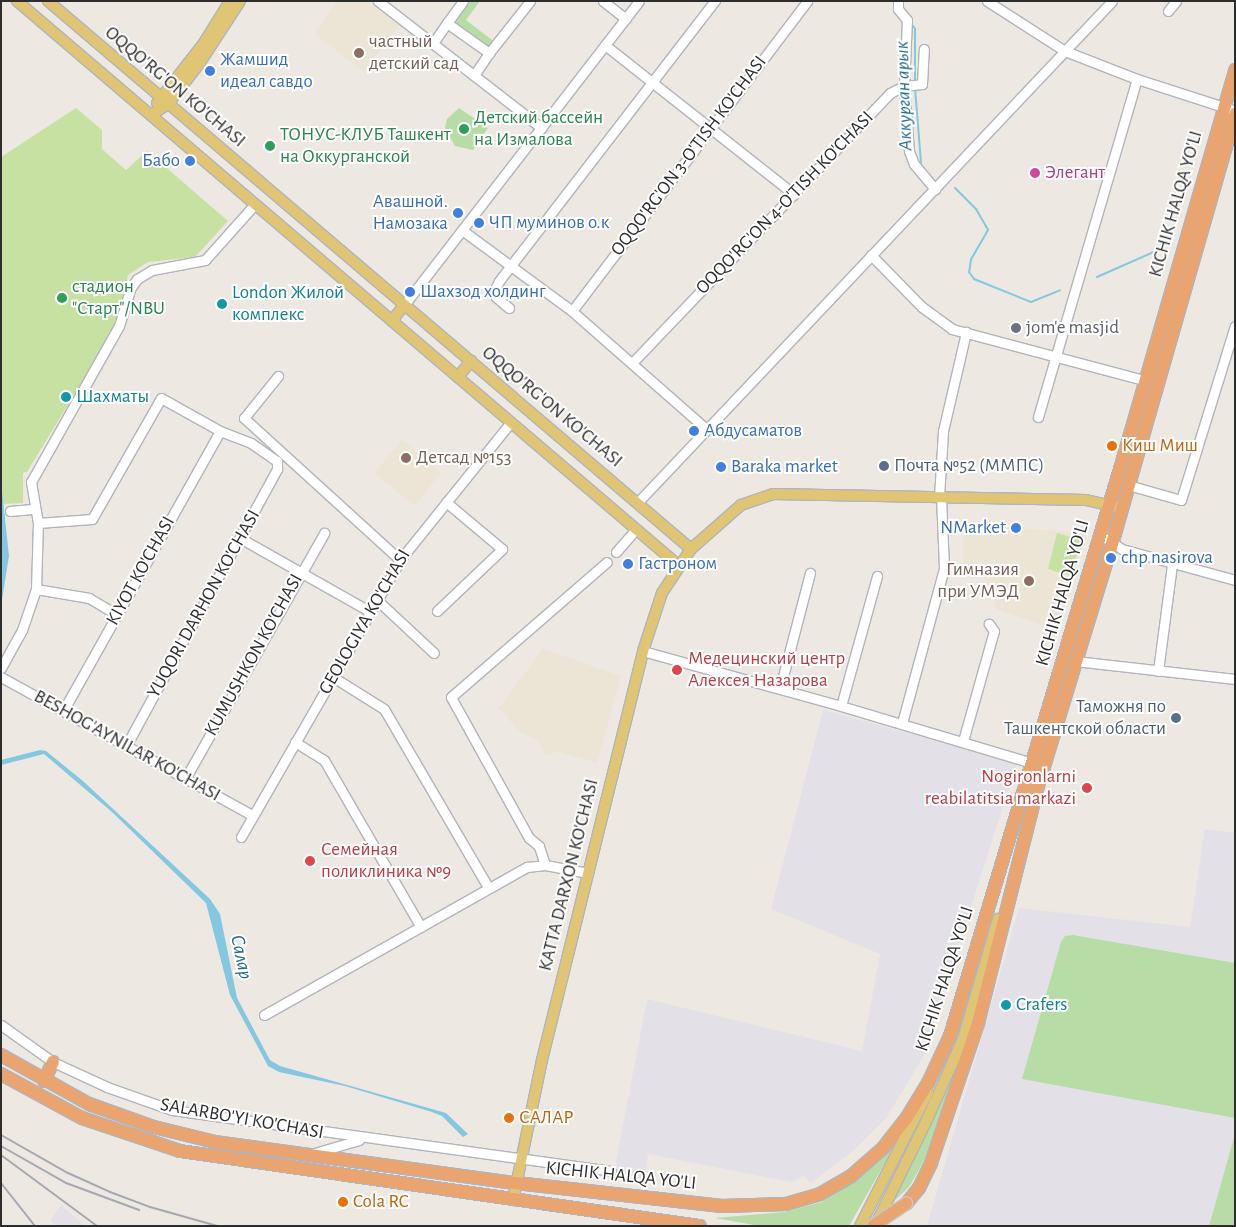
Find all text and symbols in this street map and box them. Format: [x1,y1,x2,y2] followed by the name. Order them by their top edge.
[100,22,250,152] street label: OQQO'RG'ON KO'CHASI
[369,31,459,75] place label: частный детский сад
[890,41,918,151] water label: Аккурган арык
[353,47,365,59] marker: частный детский сад
[220,49,313,93] place label: Жамшид идеал савдо
[606,51,772,261] street label: OQQO'RG'ON 3-O'TISH KO'CHASI
[204,65,216,77] marker: Жамшид идеал савдо
[474,107,603,151] place label: Детский бассейн на Измалова
[691,107,879,299] street label: OQQO'RG'ON 4-O'TISH KO'CHASI
[458,123,470,135] marker: Детский бассейн на Измалова
[280,124,451,168] place label: ТОНУС-КЛУБ Ташкент на Оккурганской
[1144,128,1208,280] street label: KICHIK HALQA YO'LI
[264,140,276,152] marker: ТОНУС-КЛУБ Ташкент на Оккурганской
[142,150,180,172] place label: Бабо
[184,155,196,167] marker: Бабо
[1045,162,1105,184] place label: Элегант
[1029,167,1041,179] marker: Элегант
[372,191,448,235] place label: Авашной. Намозака
[452,207,464,219] marker: Авашной. Намозака
[489,212,609,234] place label: ЧП муминов о.к
[473,217,485,229] marker: ЧП муминов о.к
[72,276,165,320] place label: стадион "Старт"/NBU
[420,281,546,303] place label: Шахзод холдинг
[232,282,344,326] place label: London Жилой комплекс
[404,286,416,298] marker: Шахзод холдинг
[56,292,68,304] marker: стадион "Старт"/NBU
[216,298,228,310] marker: London Жилой комплекс
[1026,317,1119,339] place label: jom'e masjid
[1010,322,1022,334] marker: jom'e masjid
[477,342,627,472] street label: OQQO'RG'ON KO'CHASI
[76,386,149,408] place label: Шахматы
[60,391,72,403] marker: Шахматы
[704,420,802,442] place label: Абдусаматов
[688,425,700,437] marker: Абдусаматов
[1122,435,1198,457] place label: Киш Миш
[1106,440,1118,452] marker: Киш Миш
[416,447,511,469] place label: Детсад №153
[400,452,412,464] marker: Детсад №153
[894,455,1044,477] place label: Почта №52 (ММПС)
[731,456,838,478] place label: Baraka market
[878,460,890,472] marker: Почта №52 (ММПС)
[715,461,727,473] marker: Baraka market
[143,506,265,702] street label: YUQORI DARHON KO'CHASI
[102,512,180,630] street label: KIYOT KO'CHASI
[940,517,1006,539] place label: NMarket
[1031,517,1095,669] street label: KICHIK HALQA YO'LI
[1010,522,1022,534] marker: NMarket
[314,545,416,699] street label: GEOLOGIYA KO'CHASI
[1121,547,1213,569] place label: chp nasirova
[1105,552,1117,564] marker: chp nasirova
[638,553,717,575] place label: Гастроном
[622,558,634,570] marker: Гастроном
[937,559,1019,603] place label: Гимназия при УМЭД
[200,570,308,740] street label: KUMUSHKON KO'CHASI
[1023,575,1035,587] marker: Гимназия при УМЭД
[688,648,845,692] place label: Медецинский центр Алексея Назарова
[670,663,684,677] marker: Медецинский центр Алексея Назарова
[30,685,224,807] street label: BESHOG'AYNILAR KO'CHASI
[1004,696,1166,740] place label: Таможня по Ташкентской области
[1170,712,1182,724] marker: Таможня по Ташкентской области
[925,766,1076,810] place label: Nogironlarni reabilatitsia markazi
[534,777,604,973] street label: KATTA DARXON KO'CHASI
[1080,781,1094,795] marker: Nogironlarni reabilatitsia markazi
[321,839,451,883] place label: Семейная поликлиника №9
[303,854,317,868] marker: Семейная поликлиника №9
[911,904,979,1054] street label: KICHIK HALQA YO'LI
[225,933,257,981] water label: Салар
[1016,994,1067,1016] place label: Crafers
[1000,999,1012,1011] marker: Crafers
[159,1093,325,1145] street label: SALARBO'YI KO'CHASI
[519,1107,573,1129] place label: САЛАР
[503,1112,515,1124] marker: САЛАР
[545,1157,697,1195] street label: KICHIK HALQA YO'LI
[353,1191,409,1213] place label: Cola RC
[337,1196,349,1208] marker: Cola RC

